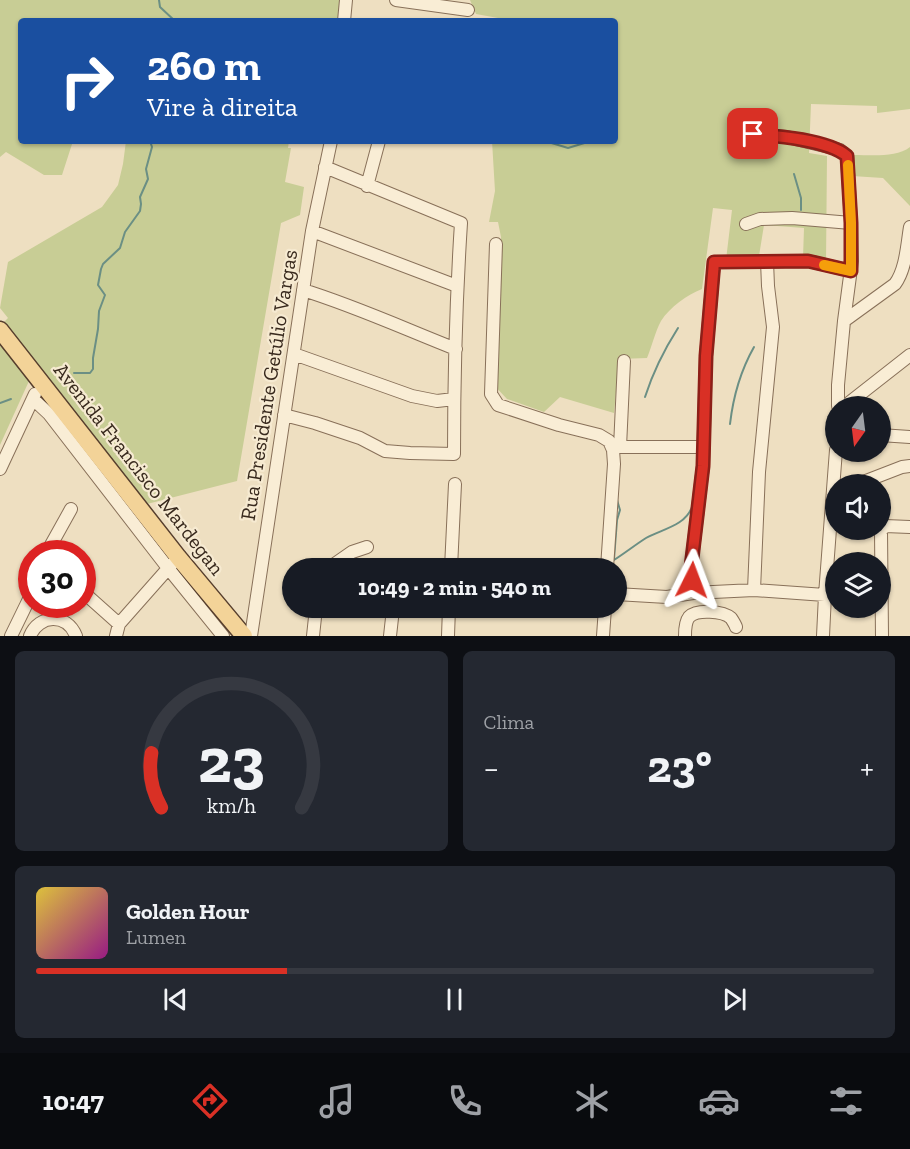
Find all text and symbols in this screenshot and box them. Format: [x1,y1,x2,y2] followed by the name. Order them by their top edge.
[147,40,261,91] text: 260 m
[48,42,126,120] icon: right
[147,91,298,123] text: Vire à direita
[727,108,778,159] pin
[736,117,769,150] icon: arrive
[235,248,302,522] street label: Rua Presidente Getúlio Vargas
[49,358,230,580] street label: Avenida Francisco Mardegan
[825,396,891,462] north arrow
[825,396,891,618] map controls
[825,474,891,540] button: sound
[18,540,96,618] speed limit sign: 30
[660,548,724,612] position arrow
[825,552,891,618] button: layers
[358,574,551,601] text: 10:49 · 2 min · 540 m
[484,710,534,734] text: Clima
[198,723,265,798] text: 23
[647,740,712,794] text: 23°
[484,748,499,787] text: −
[860,748,874,787] text: +
[207,793,256,818] text: km/h
[126,898,250,925] text: Golden Hour
[126,925,186,949] text: Lumen
[159,983,192,1016] icon: previous
[438,983,471,1016] icon: pause
[718,983,751,1016] icon: next
[189,1080,231,1122] icon: directions
[316,1080,358,1122] icon: music
[444,1080,486,1122] icon: phone
[571,1080,613,1122] icon: climate
[698,1080,740,1122] icon: car
[825,1080,867,1122] icon: filters
[43,1085,104,1117] text: 10:47

